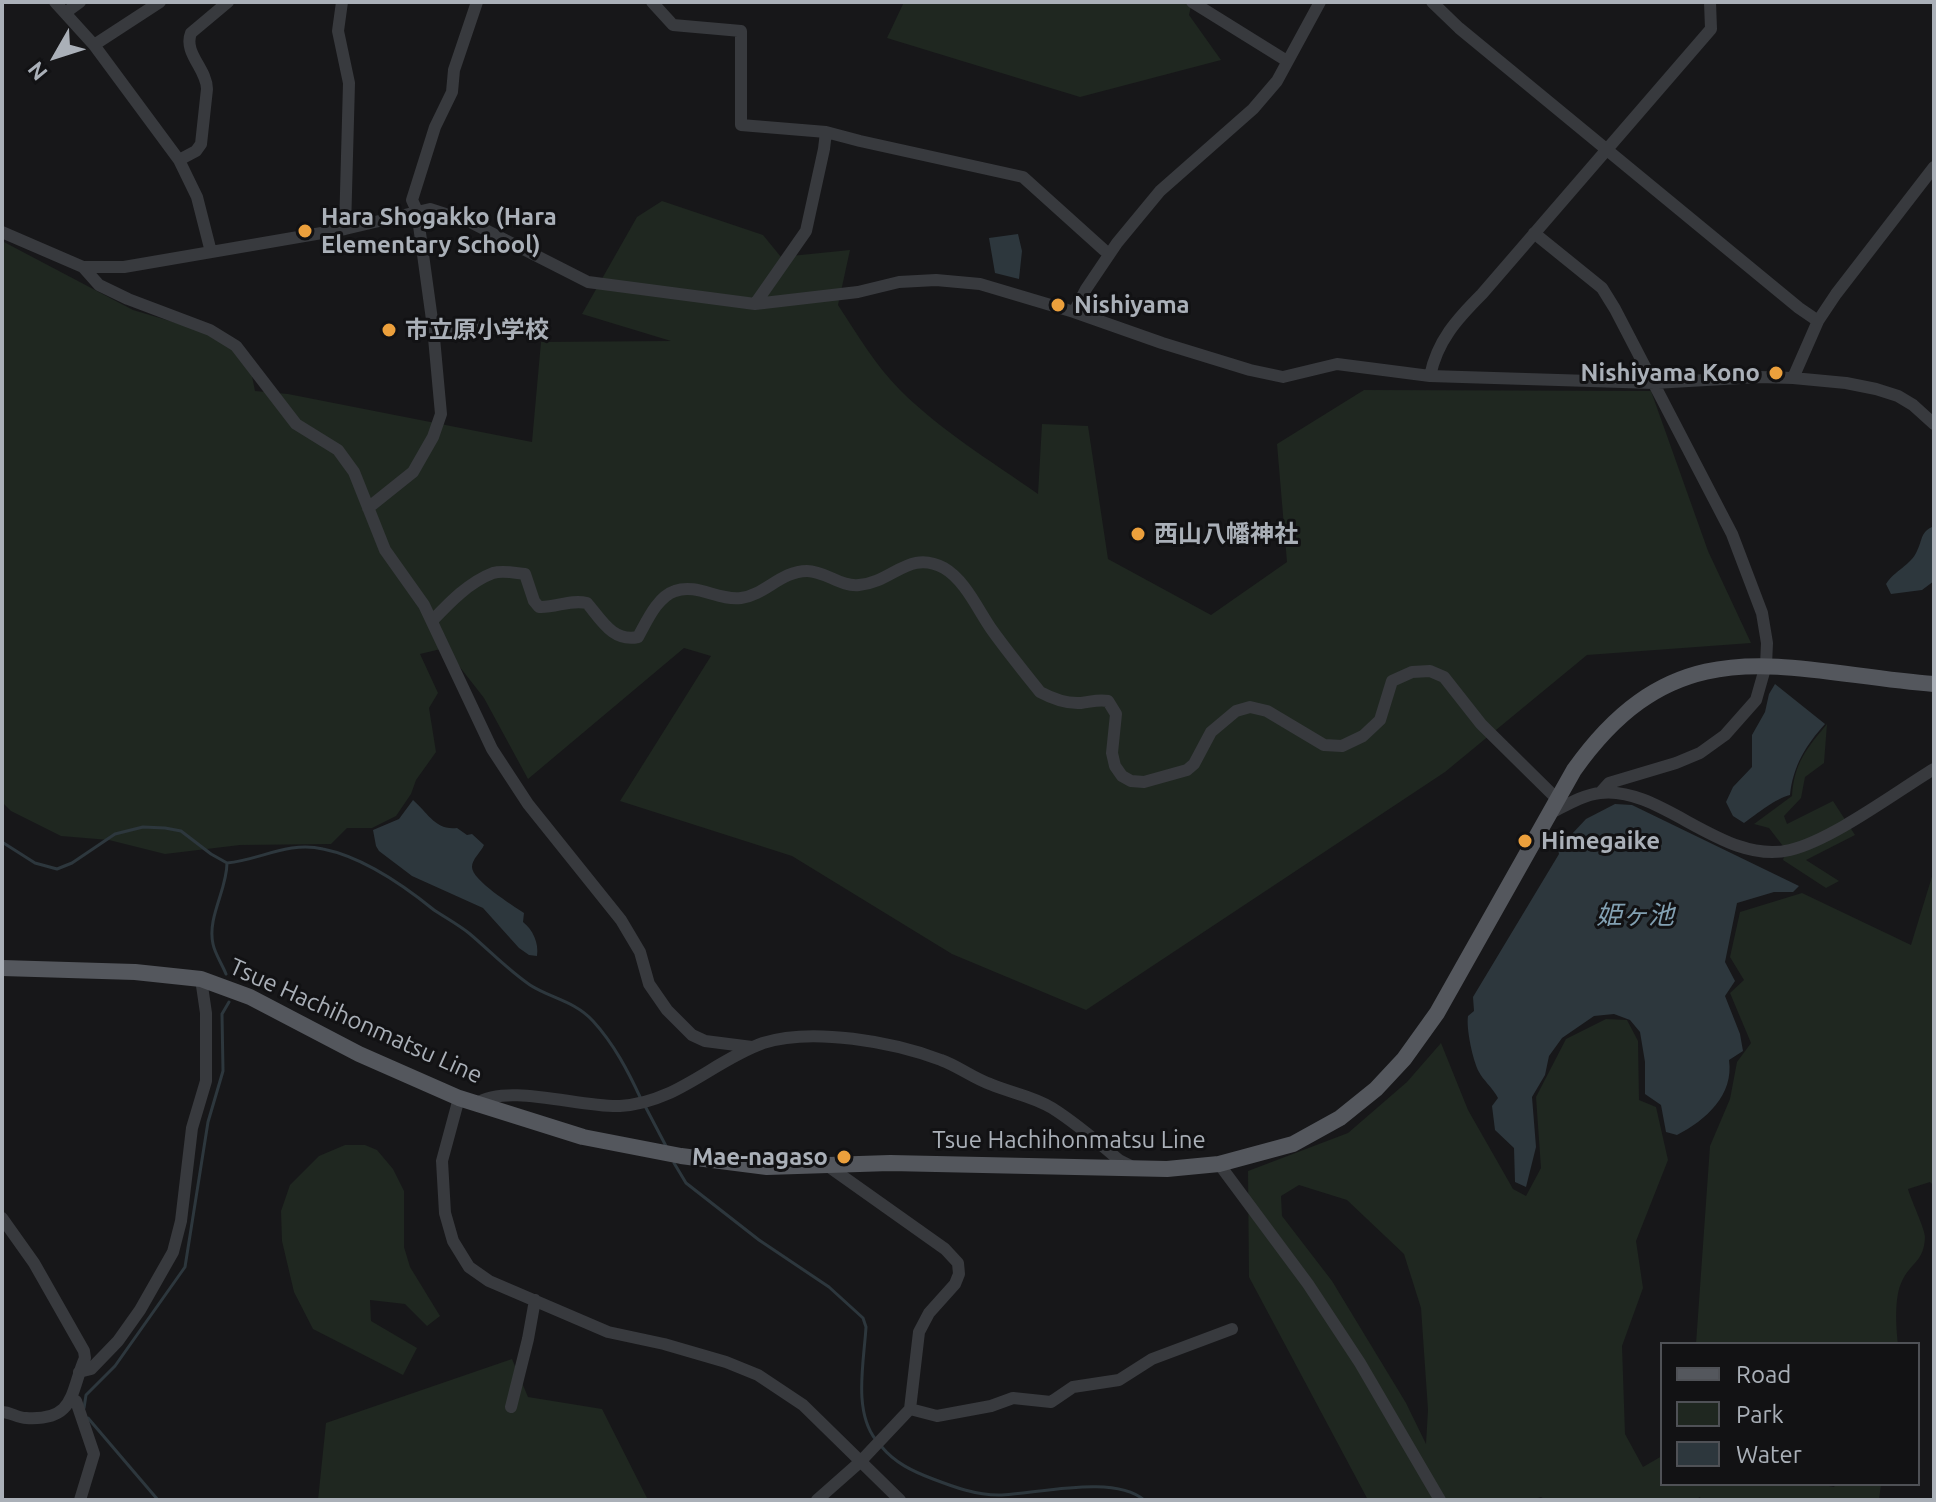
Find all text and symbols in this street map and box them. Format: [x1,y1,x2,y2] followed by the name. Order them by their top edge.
[16,16,96,96] north arrow
[22,57,52,86] text: N
[321,203,557,259] place label: Hara Shogakko (Hara Elementary School)
[296,222,314,240] marker: Hara Shogakko (Hara Elementary School)
[1074,291,1190,319] place label: Nishiyama
[1049,296,1067,314] marker: Nishiyama
[405,316,549,344] place label: 市立原小学校
[380,321,398,339] marker: 市立原小学校
[1581,359,1760,387] place label: Nishiyama Kono
[1767,364,1785,382] marker: Nishiyama Kono
[1154,520,1298,548] place label: 西山八幡神社
[1129,525,1147,543] marker: 西山八幡神社
[1541,827,1660,855] place label: Himegaike
[1516,832,1534,850] marker: Himegaike
[1596,899,1674,931] water label: 姫ヶ池
[225,952,487,1090] street label: Tsue Hachihonmatsu Line
[932,1126,1206,1154] street label: Tsue Hachihonmatsu Line
[692,1143,828,1171] place label: Mae-nagaso
[835,1148,853,1166] marker: Mae-nagaso
[1660,1342,1920,1486] legend
[1736,1361,1791,1388] text: Road
[1736,1401,1784,1428] text: Park
[1736,1441,1802,1468] text: Water

